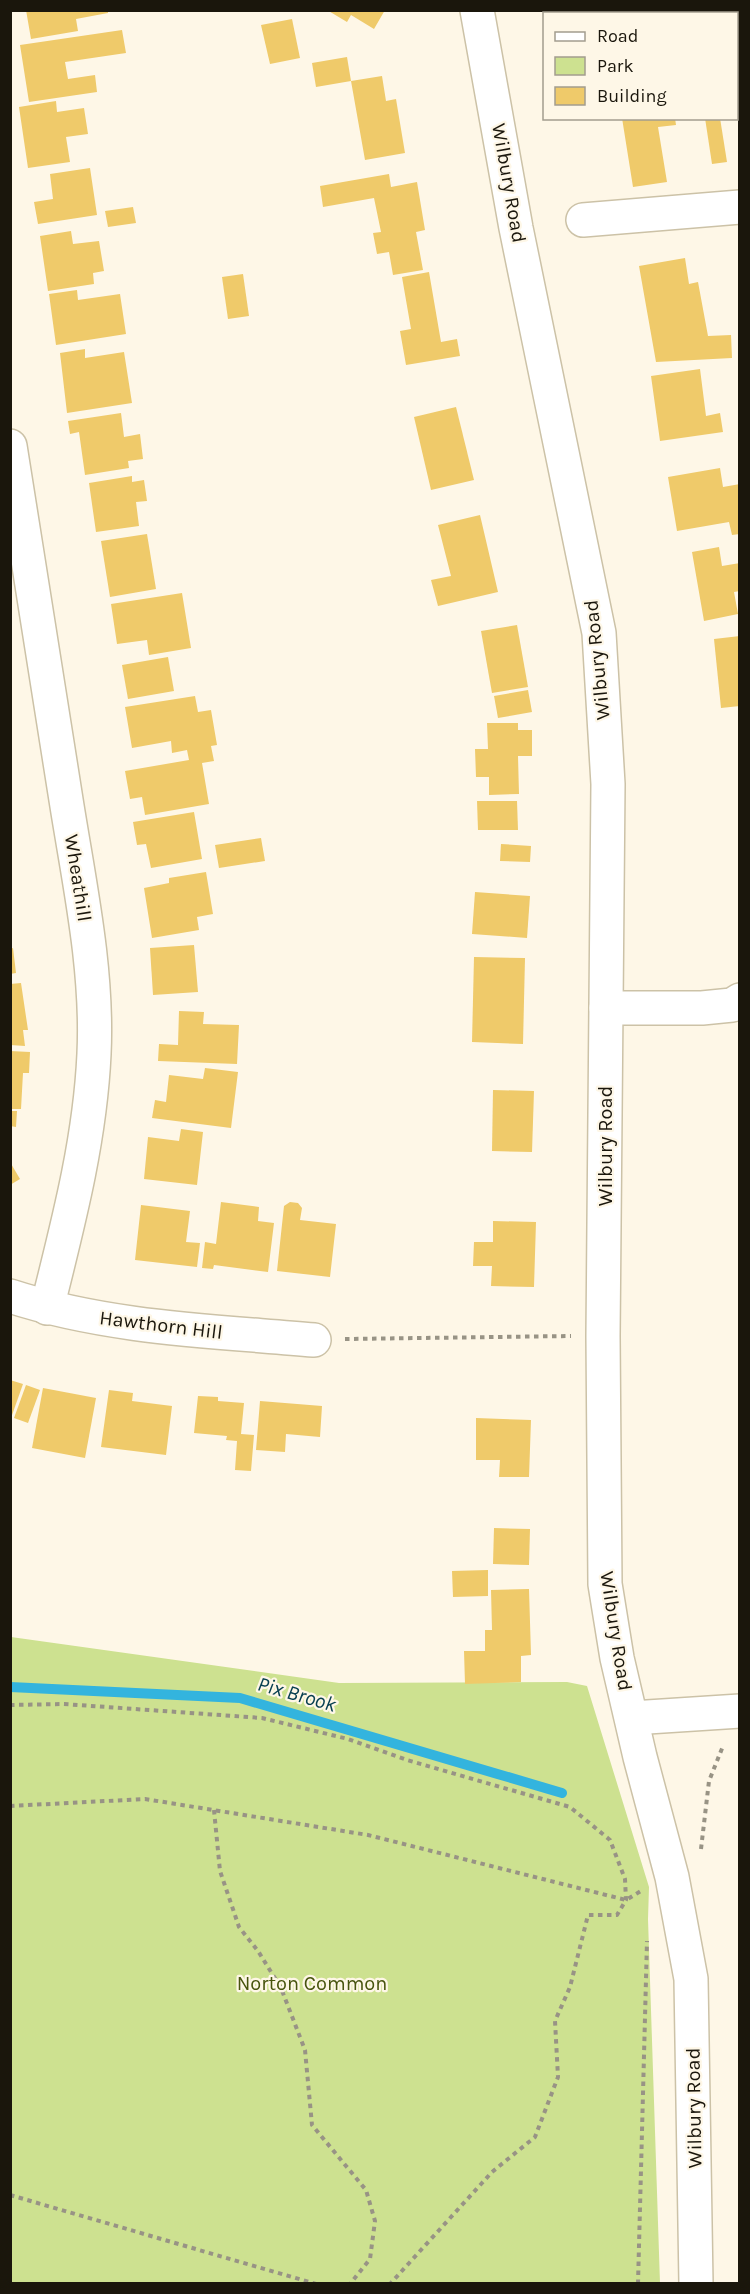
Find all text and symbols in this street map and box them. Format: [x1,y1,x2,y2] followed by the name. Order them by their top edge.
[543,12,738,120] legend
[597,25,638,47] text: Road
[597,55,634,77] text: Park
[597,85,667,107] text: Building
[487,122,531,244] street label: Wilbury Road
[579,599,615,721] street label: Wilbury Road
[60,833,96,923] street label: Wheathill
[594,1086,617,1206] street label: Wilbury Road
[98,1306,224,1344] street label: Hawthorn Hill
[595,1570,637,1692] street label: Wilbury Road
[255,1671,339,1717] water label: Pix Brook
[237,1972,387,1995] park label: Norton Common
[681,2047,707,2169] street label: Wilbury Road

